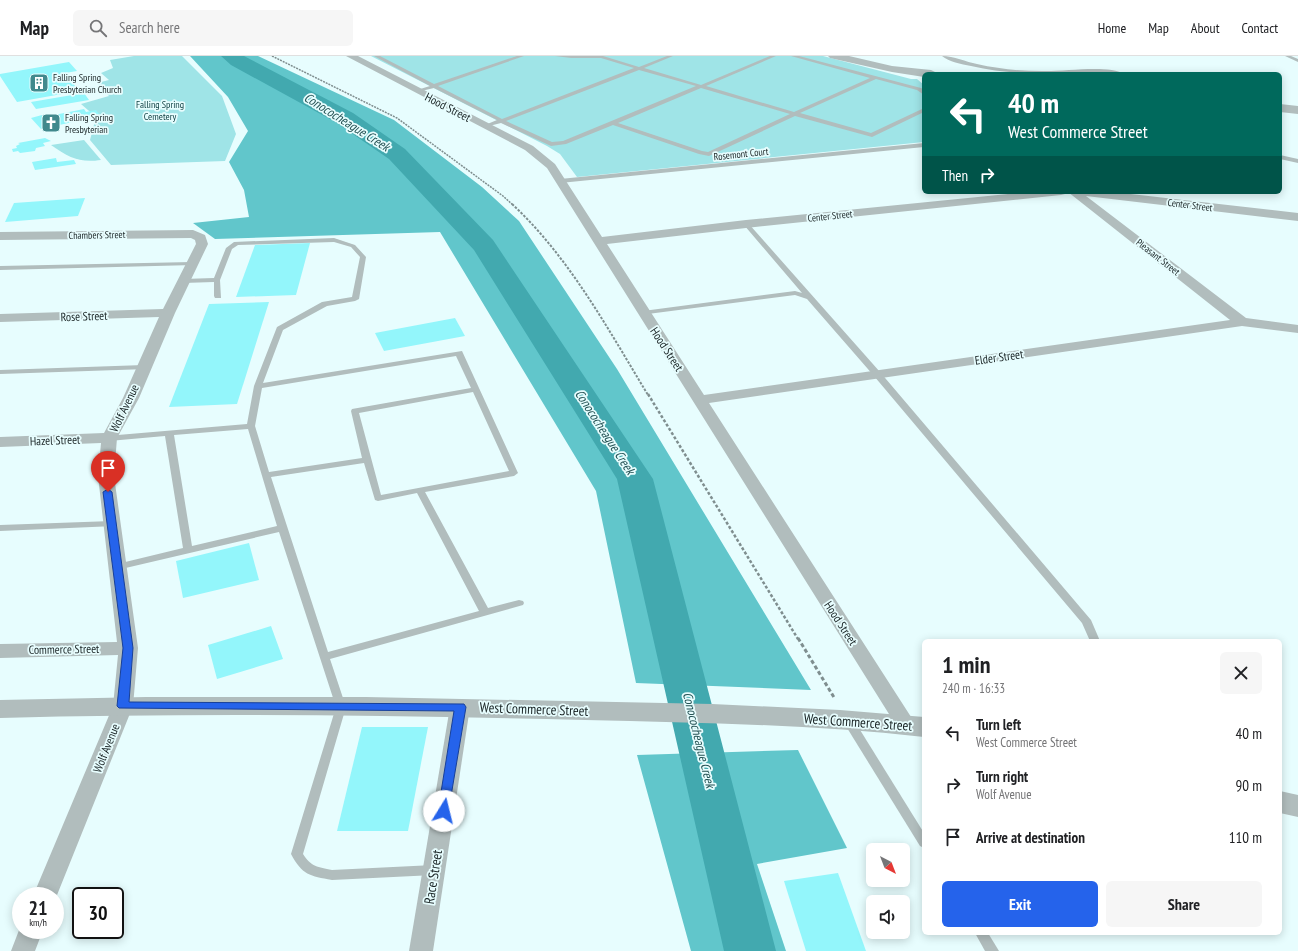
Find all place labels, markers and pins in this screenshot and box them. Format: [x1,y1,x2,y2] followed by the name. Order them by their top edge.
[53,71,122,96] place label: Falling Spring Presbyterian Church
[28,72,50,94] building icon: Falling Spring Presbyterian Church
[65,111,113,136] place label: Falling Spring Presbyterian
[40,112,62,134] church icon: Falling Spring Presbyterian
[91,451,125,492] pin

